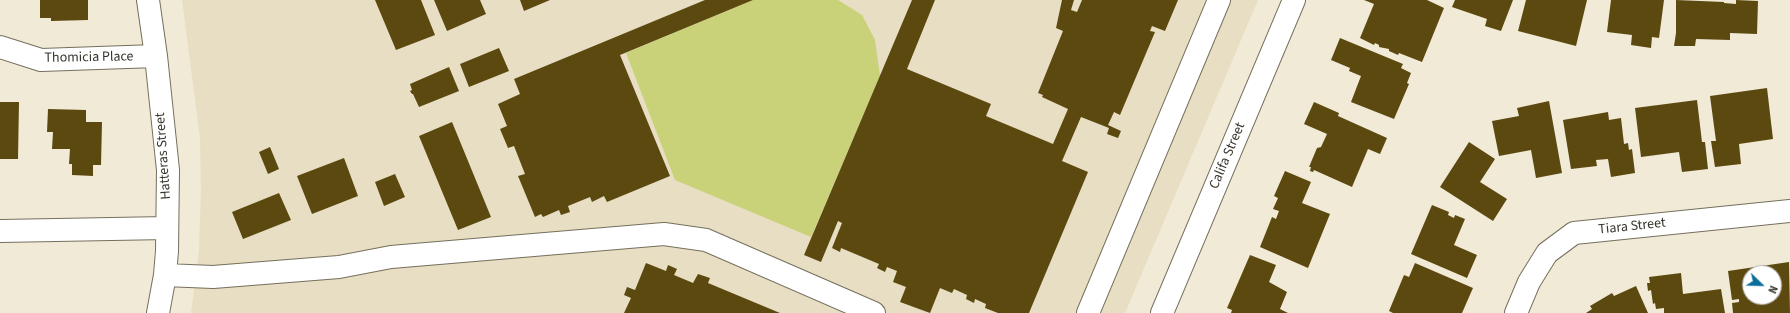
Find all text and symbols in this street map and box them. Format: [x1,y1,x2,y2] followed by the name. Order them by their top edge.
[44,49,134,67] street label: Thomicia Place
[153,112,175,200] street label: Hatteras Street
[1206,120,1250,192] street label: Califa Street
[1598,215,1666,239] street label: Tiara Street
[1742,265,1782,305] north arrow
[1764,283,1781,296] text: N

